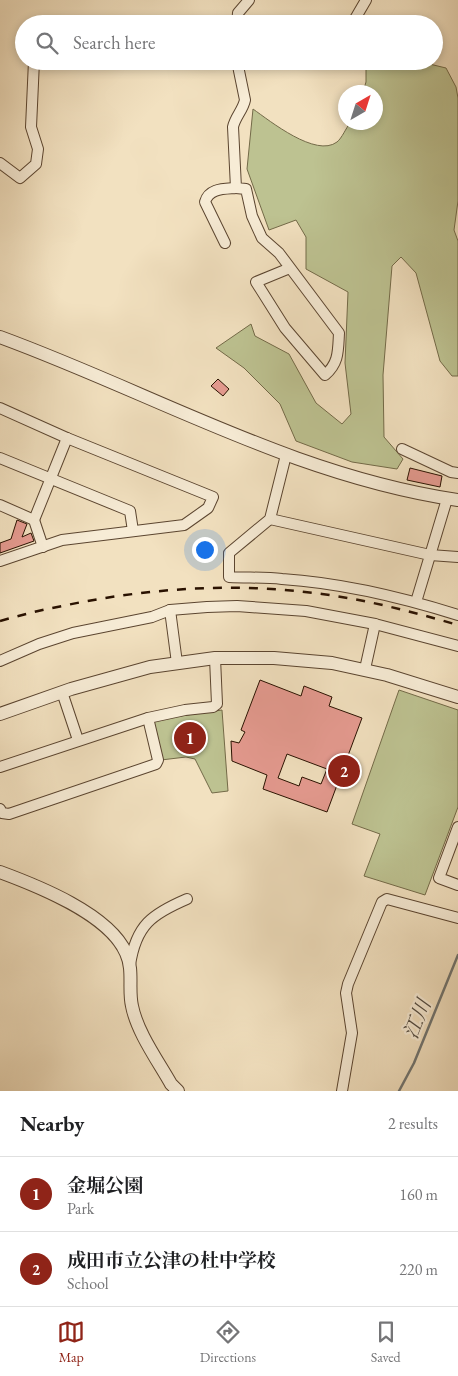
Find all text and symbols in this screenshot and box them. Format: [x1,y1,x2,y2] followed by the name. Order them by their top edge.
[15,15,443,70] search box
[33,29,61,57] icon: search
[73,30,155,55] text: Search here
[338,85,383,130] north arrow
[192,537,218,563] your location
[174,719,206,757] pin: 1
[328,752,360,790] pin: 2
[397,994,437,1042] water label: 江川
[20,1110,84,1137] text: Nearby
[388,1113,438,1134] text: 2 results
[67,1173,143,1198] text: 金堀公園
[32,1184,40,1205] text: 1
[399,1184,438,1205] text: 160 m
[67,1198,94,1219] text: Park
[67,1248,276,1273] text: 成田市立公津の杜中学校
[32,1259,40,1280] text: 2
[399,1259,438,1280] text: 220 m
[67,1273,109,1294] text: School
[57,1318,85,1366] tab: Map
[200,1318,256,1366] tab: Directions
[371,1318,401,1366] tab: Saved

